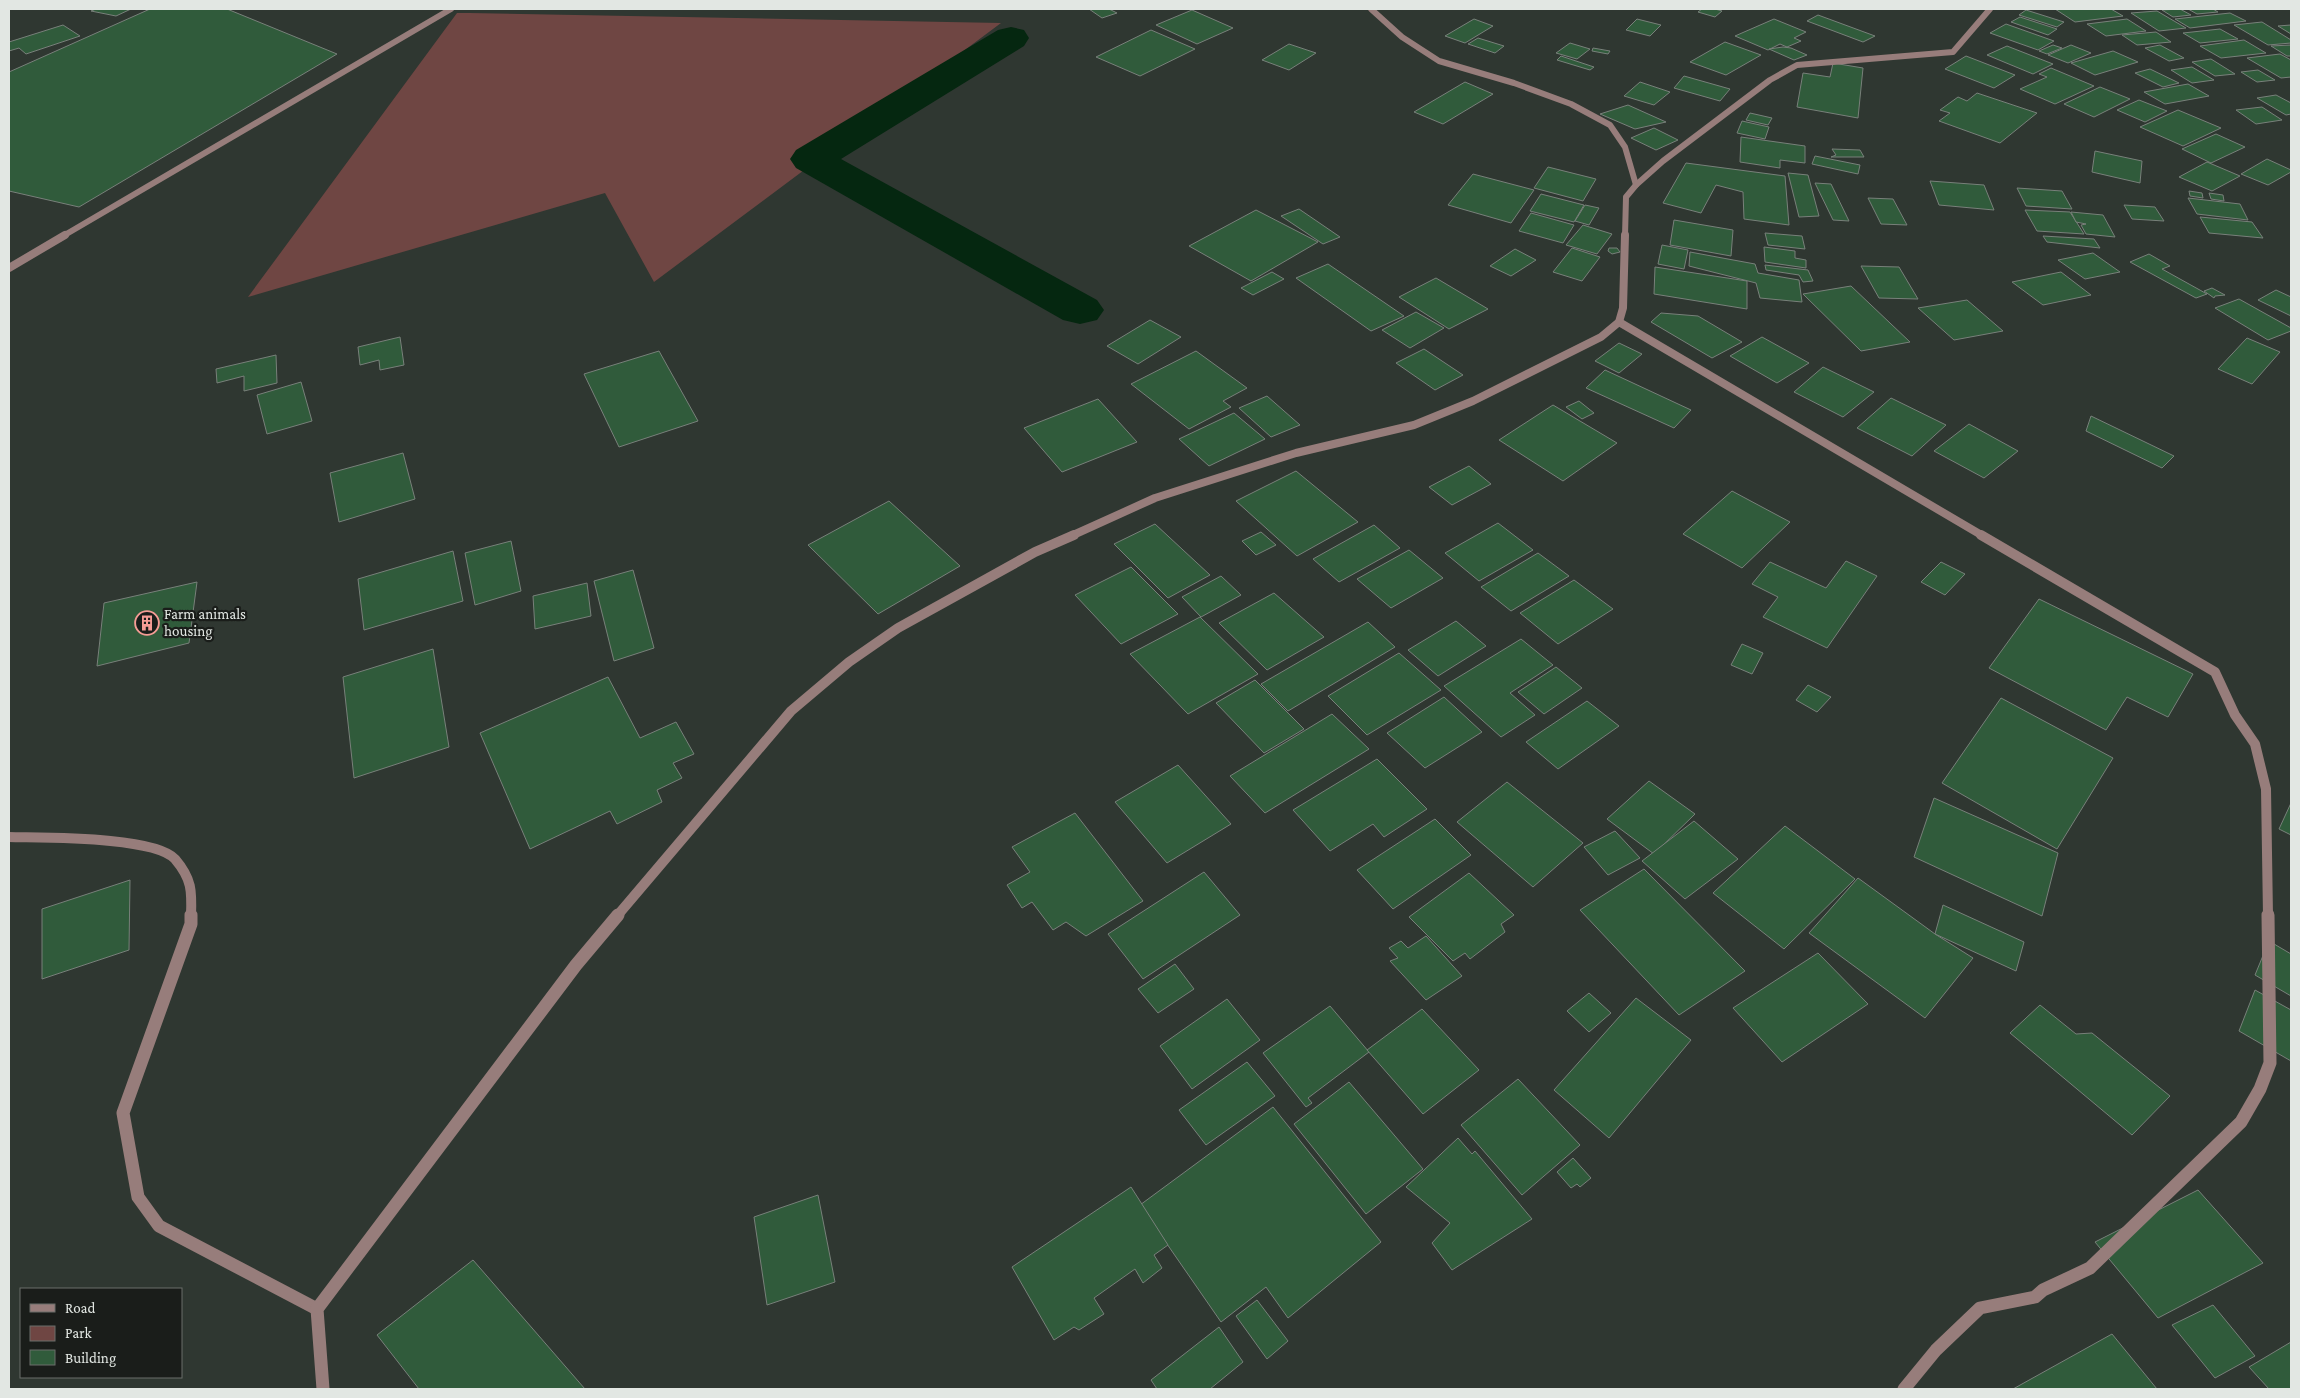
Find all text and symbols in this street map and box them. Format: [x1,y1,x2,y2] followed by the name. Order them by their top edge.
[164,606,246,640] place label: Farm animals housing
[134,610,160,636] building icon: Farm animals housing
[20,1288,182,1378] legend
[65,1300,96,1316] text: Road
[65,1325,92,1341] text: Park
[65,1350,116,1367] text: Building

